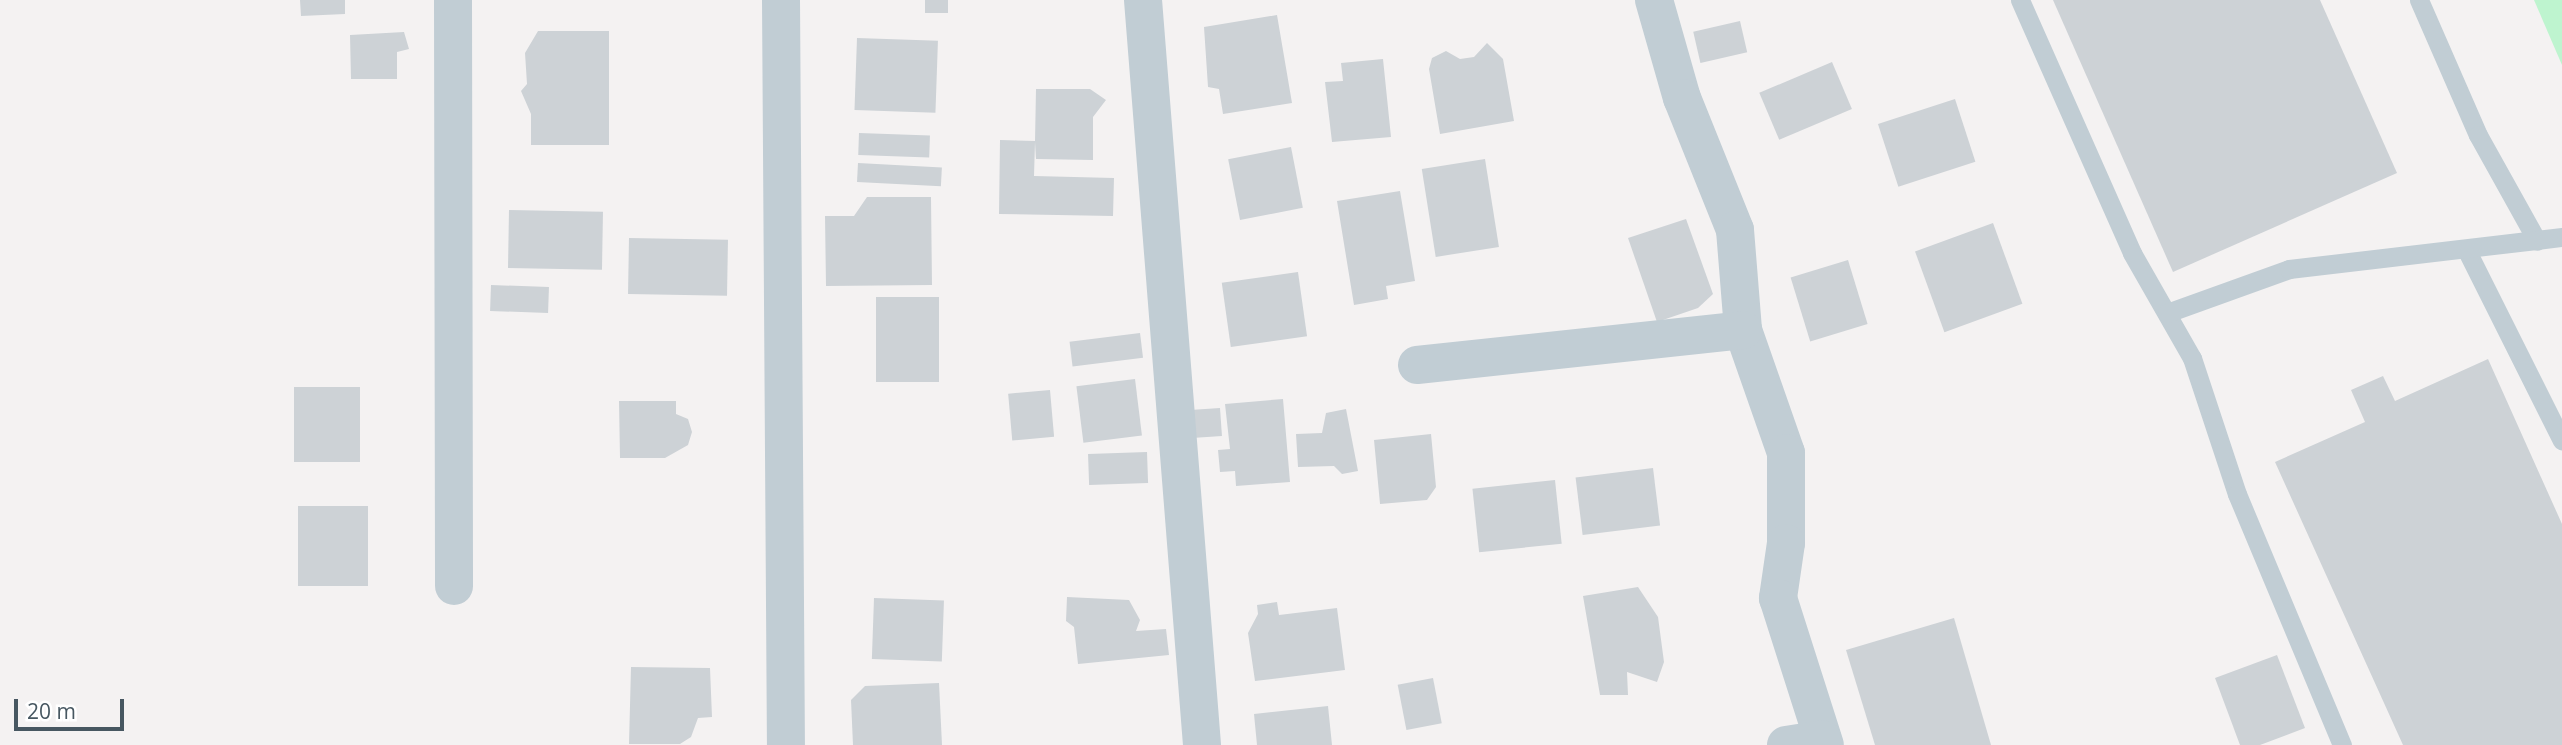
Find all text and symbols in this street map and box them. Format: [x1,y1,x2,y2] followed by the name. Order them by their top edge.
[18,686,128,730] scale bar
[27,697,76,725] text: 20 m

